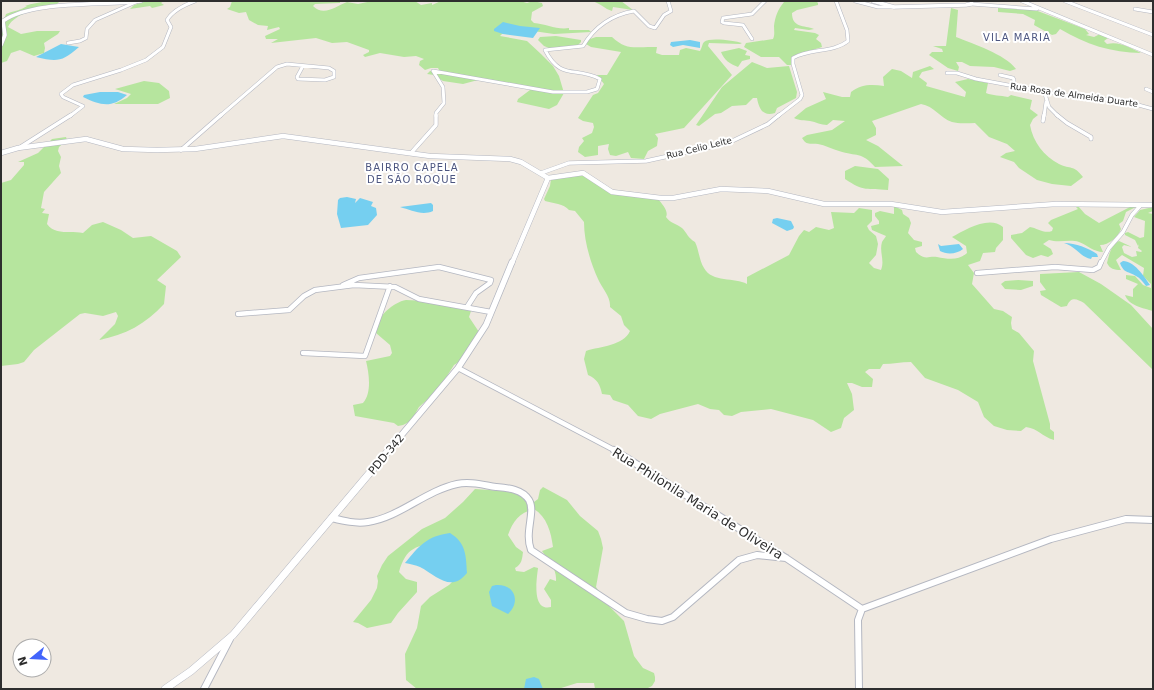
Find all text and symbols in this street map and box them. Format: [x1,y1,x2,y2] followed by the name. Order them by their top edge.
[983,32,1051,43] district label: VILA MARIA
[1009,81,1139,109] street label: Rua Rosa de Almeida Duarte
[665,135,733,161] street label: Rua Celio Leite
[365,162,459,185] district label: BAIRRO CAPELA DE SÃO ROQUE
[366,432,407,477] street label: PDD-342
[610,445,786,562] street label: Rua Philonila Maria de Oliveira
[12,638,52,678] north arrow
[15,655,31,667] text: N

